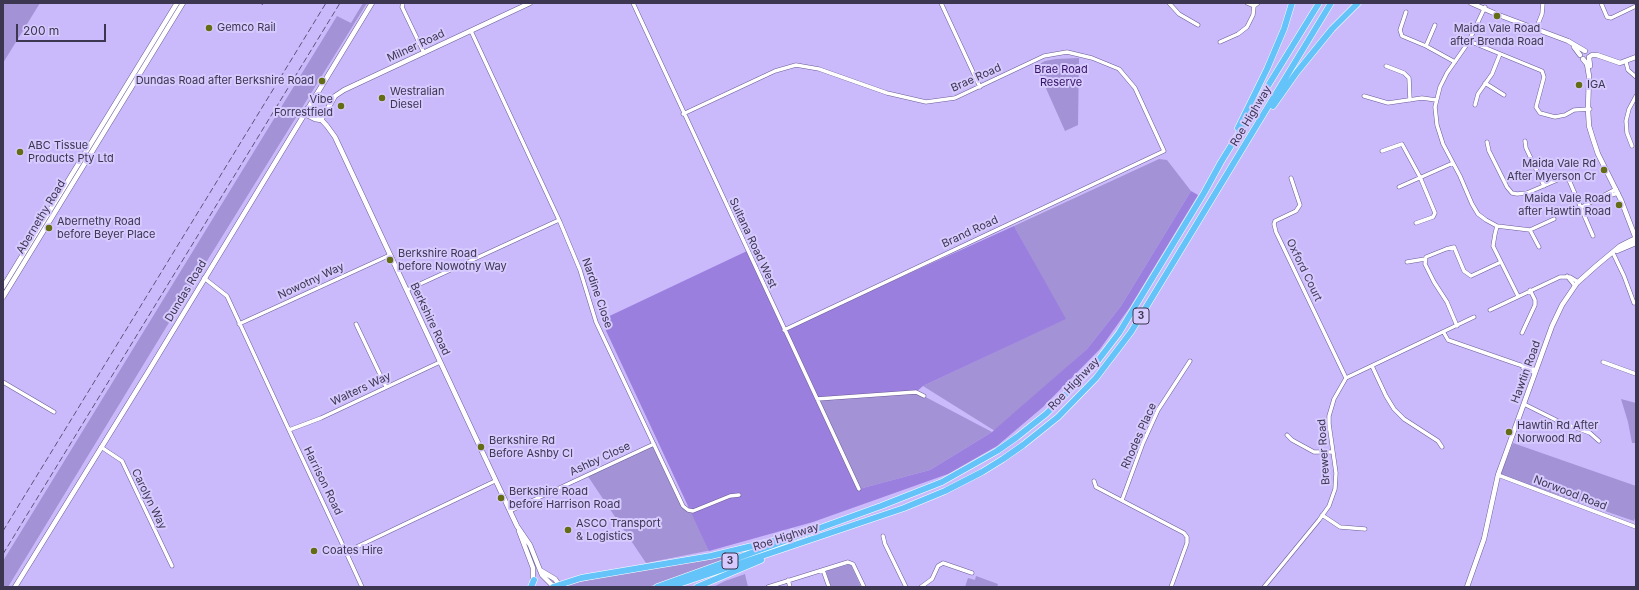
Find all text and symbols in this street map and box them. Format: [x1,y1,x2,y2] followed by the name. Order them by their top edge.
[1492,11,1502,21] marker: Maida Vale Road after Brenda Road
[18,16,108,42] scale bar
[217,21,276,35] place label: Gemco Rail
[1450,22,1544,48] place label: Maida Vale Road after Brenda Road
[23,23,59,38] text: 200 m
[204,23,214,33] marker: Gemco Rail
[385,27,447,65] street label: Milner Road
[949,61,1003,95] street label: Brae Road
[1034,63,1088,89] park label: Brae Road Reserve
[136,74,314,88] place label: Dundas Road after Berkshire Road
[317,76,327,86] marker: Dundas Road after Berkshire Road
[1587,78,1606,92] place label: IGA
[1574,80,1584,90] marker: IGA
[1228,83,1274,149] street label: Roe Highway
[390,85,444,111] place label: Westralian Diesel
[274,93,333,119] place label: Vibe Forrestfield
[377,93,387,103] marker: Westralian Diesel
[336,101,346,111] marker: Vibe Forrestfield
[28,139,114,165] place label: ABC Tissue Products Pty Ltd
[15,147,25,157] marker: ABC Tissue Products Pty Ltd
[1507,157,1596,183] place label: Maida Vale Rd After Myerson Cr
[1599,165,1609,175] marker: Maida Vale Rd After Myerson Cr
[14,178,68,256] street label: Abernethy Road
[1518,192,1611,218] place label: Maida Vale Road after Hawtin Road
[726,196,780,290] street label: Sultana Road West
[1614,200,1624,210] marker: Maida Vale Road after Hawtin Road
[940,213,1000,251] street label: Brand Road
[57,215,156,241] place label: Abernethy Road before Beyer Place
[44,223,54,233] marker: Abernethy Road before Beyer Place
[1283,237,1325,303] street label: Oxford Court
[398,247,507,273] place label: Berkshire Road before Nowotny Way
[385,255,395,265] marker: Berkshire Road before Nowotny Way
[579,256,615,330] street label: Nardine Close
[162,258,210,324] street label: Dundas Road
[276,260,346,302] street label: Nowotny Way
[407,280,453,358] street label: Berkshire Road
[1133,308,1149,324] road number: 3
[1509,339,1543,405] street label: Hawtin Road
[1046,355,1102,413] street label: Roe Highway
[329,369,393,409] street label: Walters Way
[1119,401,1159,471] street label: Rhodes Place
[1315,418,1333,486] street label: Brewer Road
[1517,419,1598,445] place label: Hawtin Rd After Norwood Rd
[1504,427,1514,437] marker: Hawtin Rd After Norwood Rd
[489,434,573,460] place label: Berkshire Rd Before Ashby Cl
[568,439,632,479] street label: Ashby Close
[476,442,486,452] marker: Berkshire Rd Before Ashby Cl
[301,445,345,517] street label: Harrison Road
[129,467,169,531] street label: Carolyn Way
[1531,473,1609,513] street label: Norwood Road
[509,485,620,511] place label: Berkshire Road before Harrison Road
[496,493,506,503] marker: Berkshire Road before Harrison Road
[576,517,661,543] place label: ASCO Transport & Logistics
[751,520,821,554] street label: Roe Highway
[563,525,573,535] marker: ASCO Transport & Logistics
[322,544,383,558] place label: Coates Hire
[309,546,319,556] marker: Coates Hire
[722,553,738,569] road number: 3

